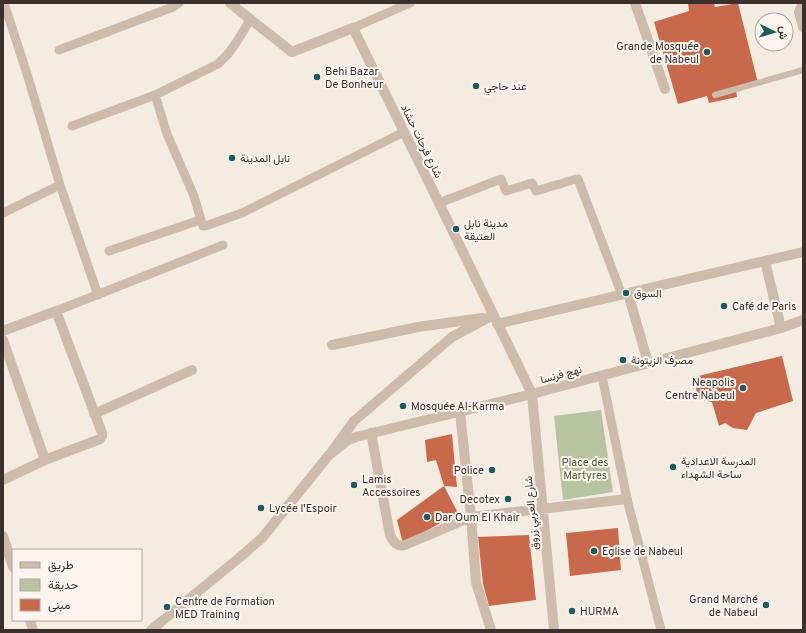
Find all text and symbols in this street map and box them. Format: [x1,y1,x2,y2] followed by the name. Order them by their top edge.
[754,12,794,52] north arrow
[775,26,791,40] text: ش
[616,40,699,67] place label: Grande Mosquée de Nabeul
[702,47,712,57] marker: Grande Mosquée de Nabeul
[325,65,384,92] place label: Behi Bazar De Bonheur
[312,72,322,82] marker: Behi Bazar De Bonheur
[484,80,527,96] place label: عند حاجي
[471,81,481,91] marker: عند حاجي
[397,102,445,181] street label: شارع فرحات حشاد
[240,152,290,166] place label: نابل المدينة
[227,153,237,163] marker: نابل المدينة
[464,217,508,244] place label: مدينة نابل العتيقة
[451,224,461,234] marker: مدينة نابل العتيقة
[634,287,662,301] place label: السوق
[621,288,631,298] marker: السوق
[732,300,796,314] place label: Café de Paris
[719,301,729,311] marker: Café de Paris
[631,354,693,368] place label: مصرف الزيتونة
[618,355,628,365] marker: مصرف الزيتونة
[539,363,584,387] street label: نهج فرنسا
[665,376,735,403] place label: Neapolis Centre Nabeul
[738,383,748,393] marker: Neapolis Centre Nabeul
[411,400,504,414] place label: Mosquée Al-Karma
[398,401,408,411] marker: Mosquée Al-Karma
[681,455,756,482] place label: المدرسة الاعدادية ساحة الشهداء
[561,456,609,483] park label: Place des Martyres
[668,462,678,472] marker: المدرسة الاعدادية ساحة الشهداء
[454,464,484,478] place label: Police
[487,465,497,475] marker: Police
[362,473,420,500] place label: Lamis Accessoires
[522,475,544,551] street label: شارع العربي زروق
[349,480,359,490] marker: Lamis Accessoires
[460,493,500,507] place label: Decotex
[503,494,513,504] marker: Decotex
[269,502,338,516] place label: Lycée l'Espoir
[256,503,266,513] marker: Lycée l'Espoir
[435,511,520,525] place label: Dar Oum El Khair
[422,512,432,522] marker: Dar Oum El Khair
[602,545,683,559] place label: Eglise de Nabeul
[589,546,599,556] marker: Eglise de Nabeul
[12,549,142,621] legend
[48,558,74,574] text: طريق
[48,578,78,594] text: حديقة
[689,593,758,620] place label: Grand Marché de Nabeul
[175,595,275,622] place label: Centre de Formation MED Training
[48,598,70,614] text: مبنى
[761,600,771,610] marker: Grand Marché de Nabeul
[162,602,172,612] marker: Centre de Formation MED Training
[580,605,619,619] place label: HURMA
[567,606,577,616] marker: HURMA

